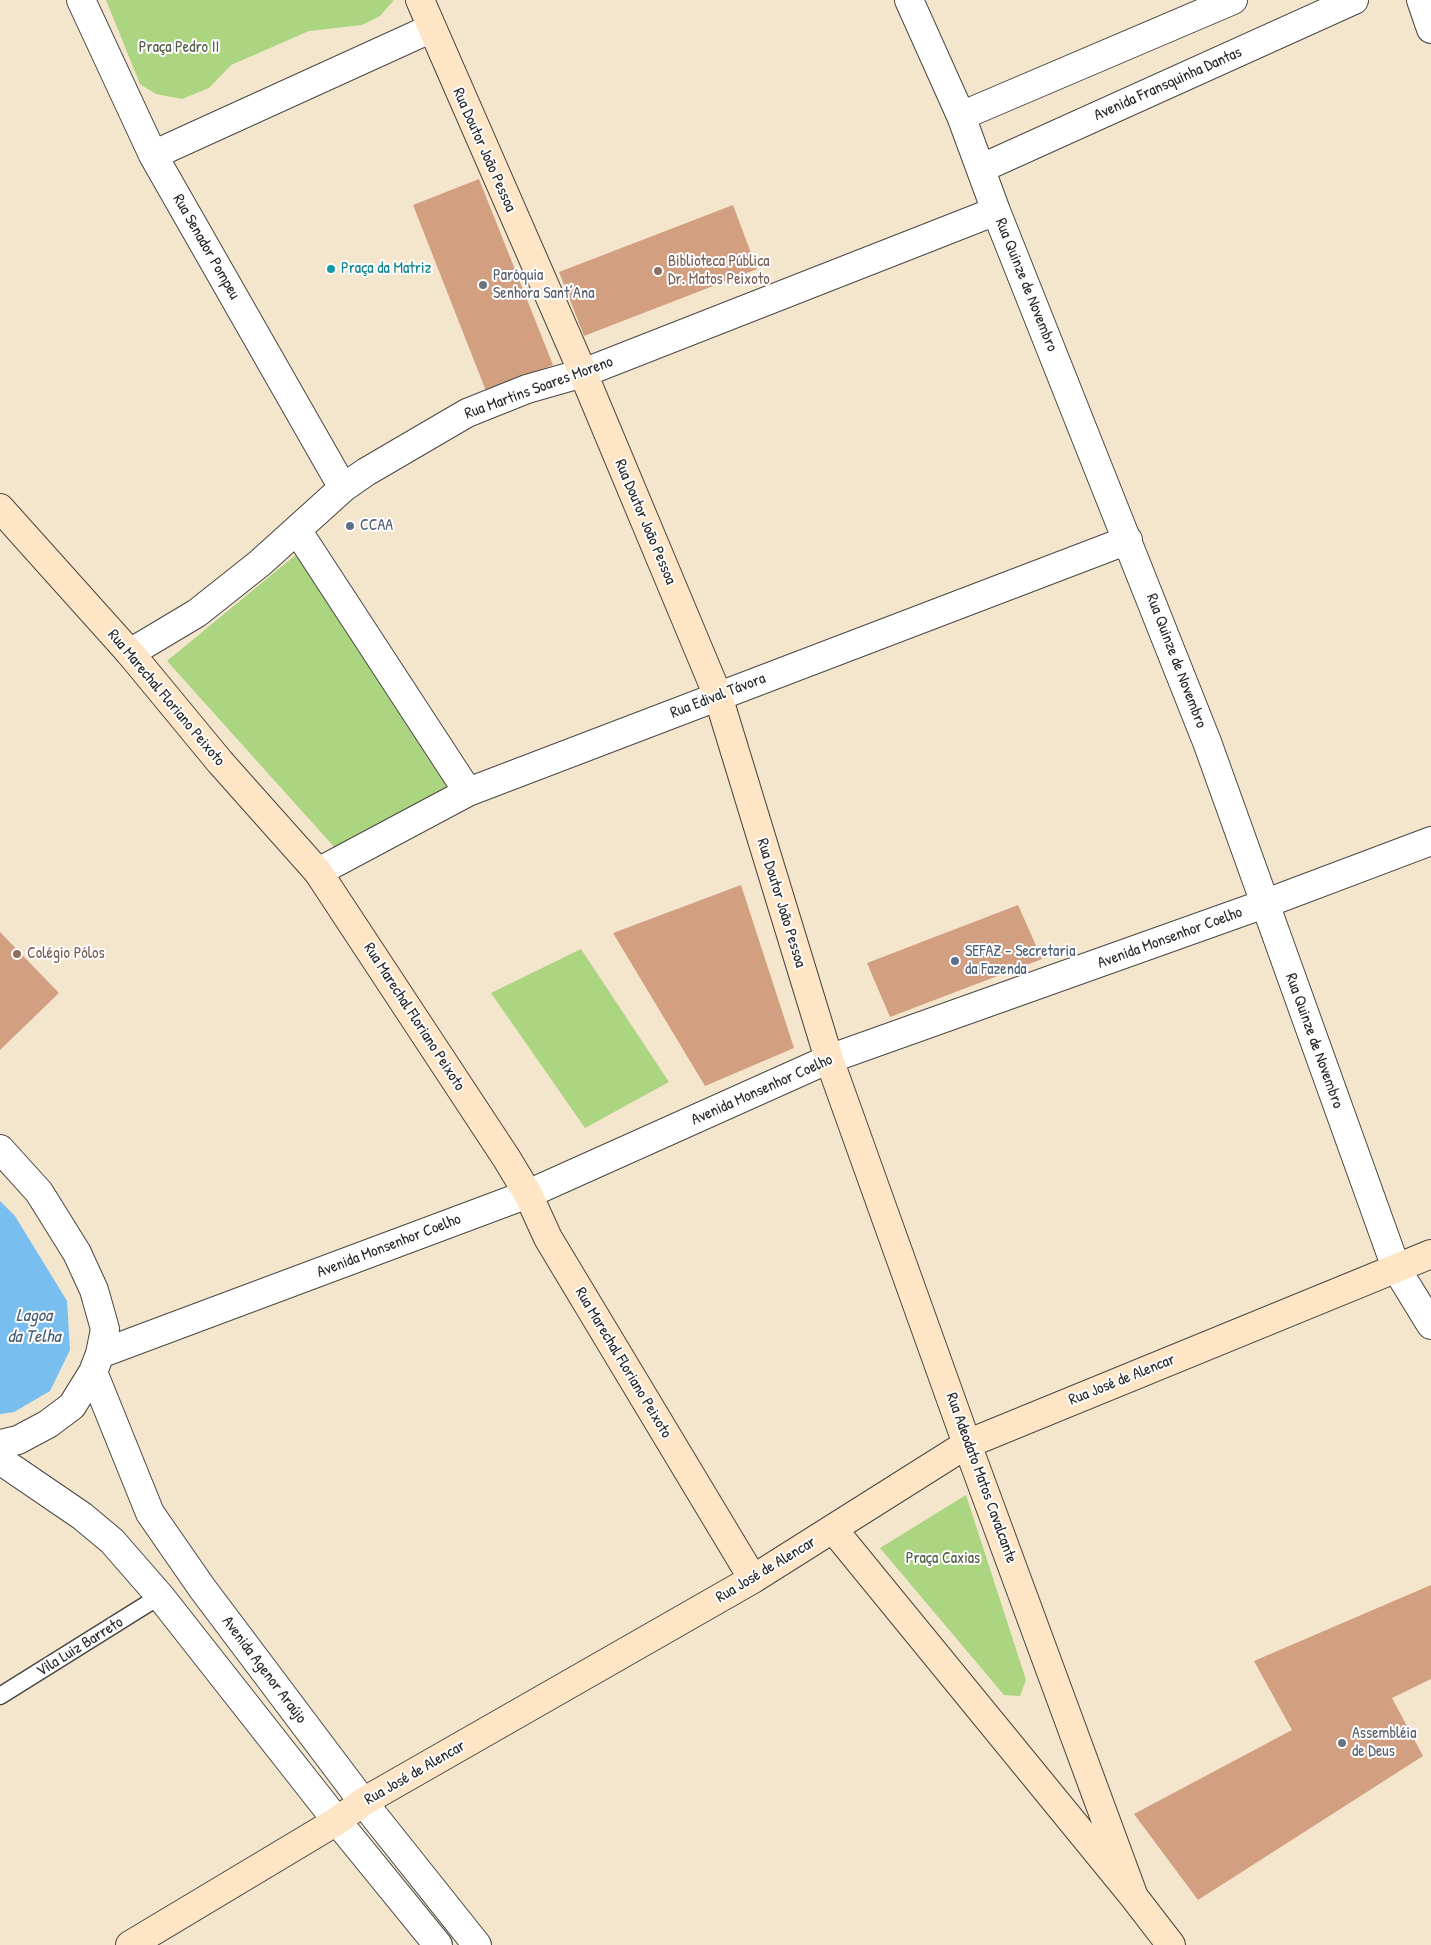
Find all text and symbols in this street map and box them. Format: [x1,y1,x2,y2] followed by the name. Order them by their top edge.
[139,38,219,58] park label: Praça Pedro II
[1091,43,1245,125] street label: Avenida Fransquinha Dantas
[448,85,520,215] street label: Rua Doutor João Pessoa
[168,191,244,303] street label: Rua Senador Pompeu
[990,215,1062,355] street label: Rua Quinze de Novembro
[668,252,770,290] place label: Biblioteca Pública Dr. Matos Peixoto
[341,259,431,279] place label: Praça da Matriz
[325,263,337,275] marker: Praça da Matriz
[652,265,664,277] marker: Biblioteca Pública Dr. Matos Peixoto
[493,266,594,304] place label: Paróquia Senhora Sant’Ana
[477,279,489,291] marker: Paróquia Senhora Sant’Ana
[462,352,616,424] street label: Rua Martins Soares Moreno
[610,457,680,587] street label: Rua Doutor João Pessoa
[360,516,393,536] place label: CCAA
[344,520,356,532] marker: CCAA
[1142,591,1210,731] street label: Rua Quinze de Novembro
[103,626,229,770] street label: Rua Marechal Floriano Peixoto
[668,669,768,723] street label: Rua Edival Távora
[752,836,810,970] street label: Rua Doutor João Pessoa
[1095,903,1245,973] street label: Avenida Monsenhor Coelho
[359,939,469,1095] street label: Rua Marechal Floriano Peixoto
[965,942,1075,980] place label: SEFAZ - Secretaria da Fazenda
[27,944,105,964] place label: Colégio Pólos
[11,948,23,960] marker: Colégio Pólos
[949,955,961,967] marker: SEFAZ - Secretaria da Fazenda
[1281,971,1347,1111] street label: Rua Quinze de Novembro
[688,1050,836,1130] street label: Avenida Monsenhor Coelho
[314,1210,464,1282] street label: Avenida Monsenhor Coelho
[570,1284,676,1442] street label: Rua Marechal Floriano Peixoto
[7,1305,61,1348] water label: Lagoa da Telha
[1066,1350,1178,1410] street label: Rua José de Alencar
[941,1390,1021,1566] street label: Rua Adeodato Matos Cavalcante
[713,1533,819,1607] street label: Rua José de Alencar
[906,1549,980,1569] park label: Praça Caxias
[33,1613,127,1681] street label: Vila Luiz Barreto
[217,1613,311,1727] street label: Avenida Agenor Araújo
[1352,1724,1416,1762] place label: Assembléia de Deus
[361,1736,469,1810] street label: Rua José de Alencar
[1336,1737,1348,1749] marker: Assembléia de Deus

